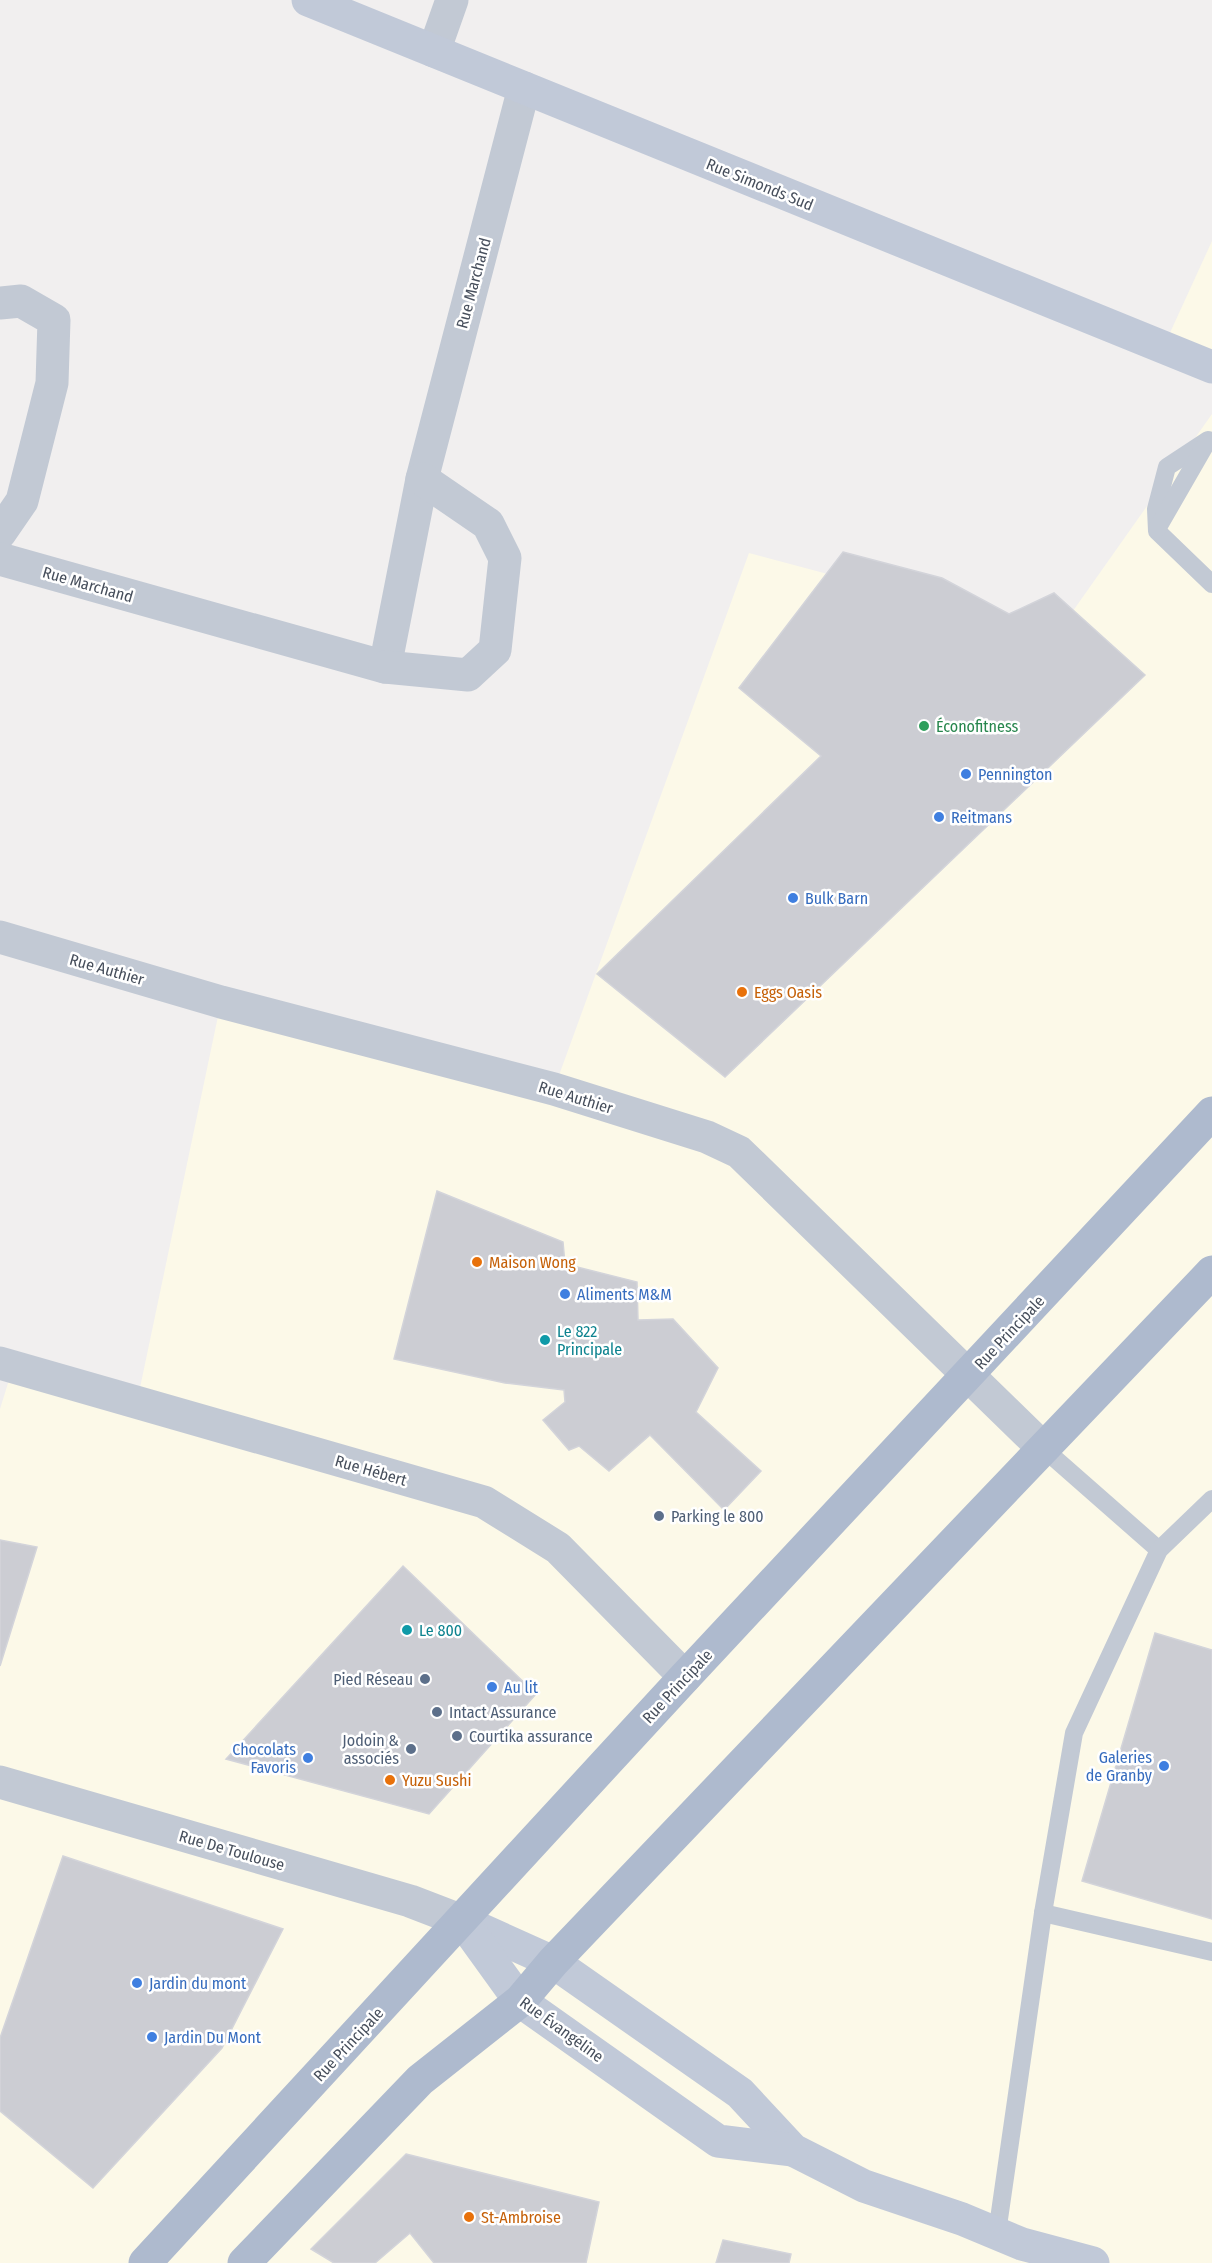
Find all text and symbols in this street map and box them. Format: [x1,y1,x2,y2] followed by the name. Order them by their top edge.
[703,154,816,215] street label: Rue Simonds Sud
[452,236,495,331] street label: Rue Marchand
[40,562,135,606] street label: Rue Marchand
[936,717,1019,736] place label: Éconofitness
[917,719,931,733] marker: Éconofitness
[978,765,1052,784] place label: Pennington
[959,767,973,781] marker: Pennington
[951,808,1012,827] place label: Reitmans
[932,810,946,824] marker: Reitmans
[805,889,868,908] place label: Bulk Barn
[786,891,800,905] marker: Bulk Barn
[67,950,147,989] street label: Rue Authier
[754,983,822,1002] place label: Eggs Oasis
[735,985,749,999] marker: Eggs Oasis
[536,1077,616,1118] street label: Rue Authier
[489,1253,576,1272] place label: Maison Wong
[470,1255,484,1269] marker: Maison Wong
[577,1285,672,1304] place label: Aliments M&M
[558,1287,572,1301] marker: Aliments M&M
[970,1291,1048,1373] street label: Rue Principale
[557,1322,622,1359] place label: Le 822 Principale
[538,1333,552,1347] marker: Le 822 Principale
[333,1451,410,1490] street label: Rue Hébert
[671,1507,764,1526] place label: Parking le 800
[652,1509,666,1523] marker: Parking le 800
[419,1621,462,1640] place label: Le 800
[400,1623,414,1637] marker: Le 800
[638,1645,716,1727] street label: Rue Principale
[333,1670,413,1689] place label: Pied Réseau
[418,1672,432,1686] marker: Pied Réseau
[504,1678,539,1697] place label: Au lit
[485,1680,499,1694] marker: Au lit
[449,1703,557,1722] place label: Intact Assurance
[430,1705,444,1719] marker: Intact Assurance
[469,1727,593,1746] place label: Courtika assurance
[450,1729,464,1743] marker: Courtika assurance
[342,1731,399,1768] place label: Jodoin & associés
[232,1740,296,1777] place label: Chocolats Favoris
[404,1742,418,1756] marker: Jodoin & associés
[1086,1748,1153,1785] place label: Galeries de Granby
[301,1751,315,1765] marker: Chocolats Favoris
[1157,1759,1171,1773] marker: Galeries de Granby
[402,1771,471,1790] place label: Yuzu Sushi
[383,1773,397,1787] marker: Yuzu Sushi
[177,1826,287,1875] street label: Rue De Toulouse
[149,1974,247,1993] place label: Jardin du mont
[130,1976,144,1990] marker: Jardin du mont
[516,1993,607,2066] street label: Rue Évangéline
[309,2003,387,2085] street label: Rue Principale
[164,2028,262,2047] place label: Jardin Du Mont
[145,2030,159,2044] marker: Jardin Du Mont
[481,2208,561,2227] place label: St-Ambroise
[462,2210,476,2224] marker: St-Ambroise

